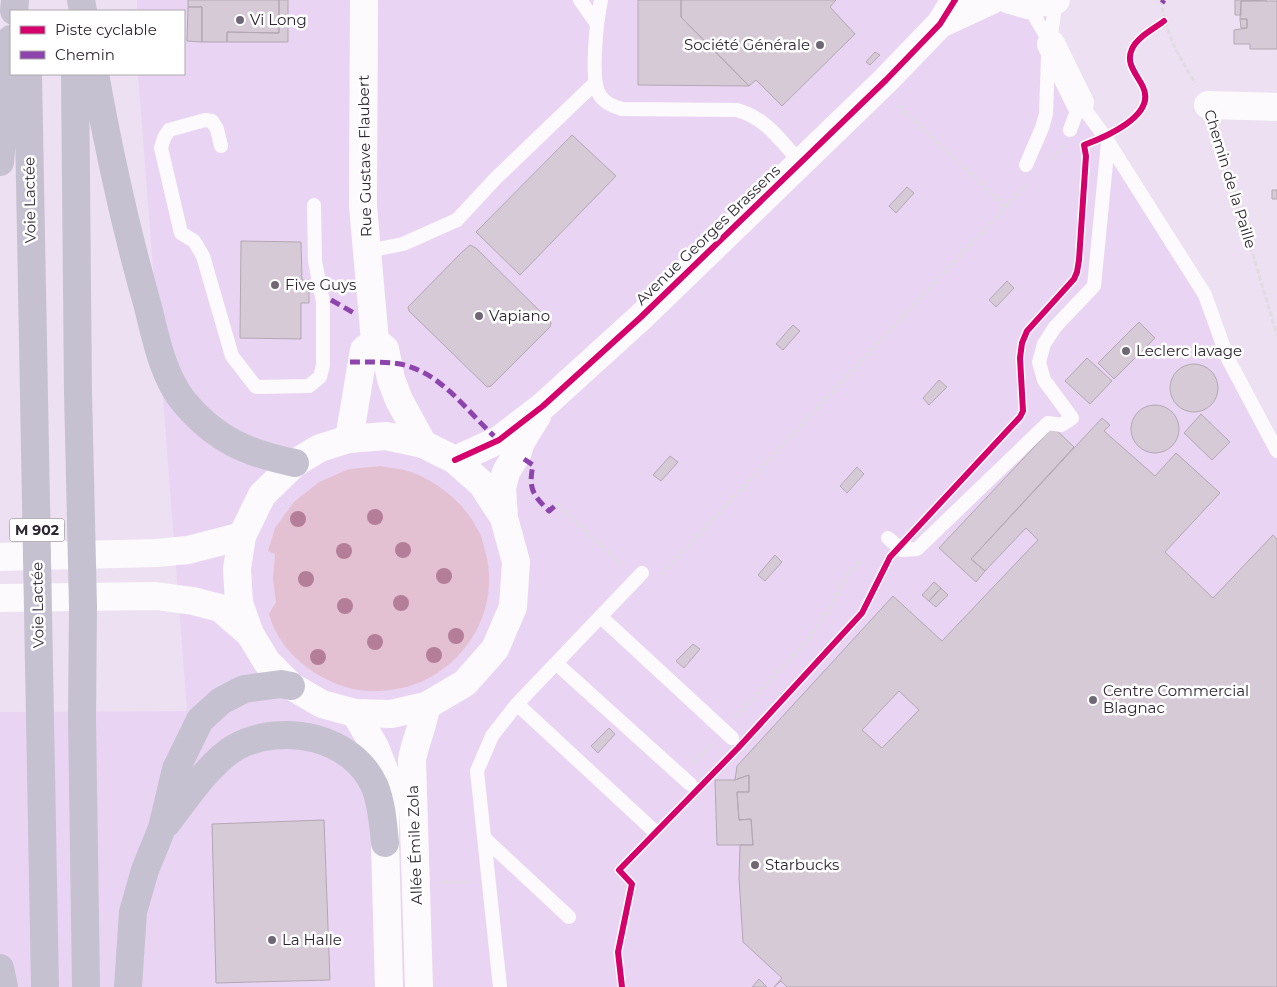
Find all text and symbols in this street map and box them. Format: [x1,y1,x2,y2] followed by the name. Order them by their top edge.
[10,10,185,75] legend
[250,10,307,29] place label: Vi Long
[234,14,246,26] marker: Vi Long
[55,20,157,39] text: Piste cyclable
[684,35,810,54] place label: Société Générale
[814,39,826,51] marker: Société Générale
[55,45,115,64] text: Chemin
[354,75,375,237] street label: Rue Gustave Flaubert
[1200,107,1261,251] street label: Chemin de la Paille
[19,157,40,243] street label: Voie Lactée
[631,161,784,309] street label: Avenue Georges Brassens
[285,275,356,294] place label: Five Guys
[269,279,281,291] marker: Five Guys
[489,306,550,325] place label: Vapiano
[473,310,485,322] marker: Vapiano
[1136,341,1242,360] place label: Leclerc lavage
[1120,345,1132,357] marker: Leclerc lavage
[10,518,64,542] road number: M 902
[27,562,48,648] street label: Voie Lactée
[1103,681,1249,717] place label: Centre Commercial Blagnac
[1087,694,1099,706] marker: Centre Commercial Blagnac
[403,785,426,905] street label: Allée Émile Zola
[765,855,839,874] place label: Starbucks
[749,859,761,871] marker: Starbucks
[282,930,342,949] place label: La Halle
[266,934,278,946] marker: La Halle

